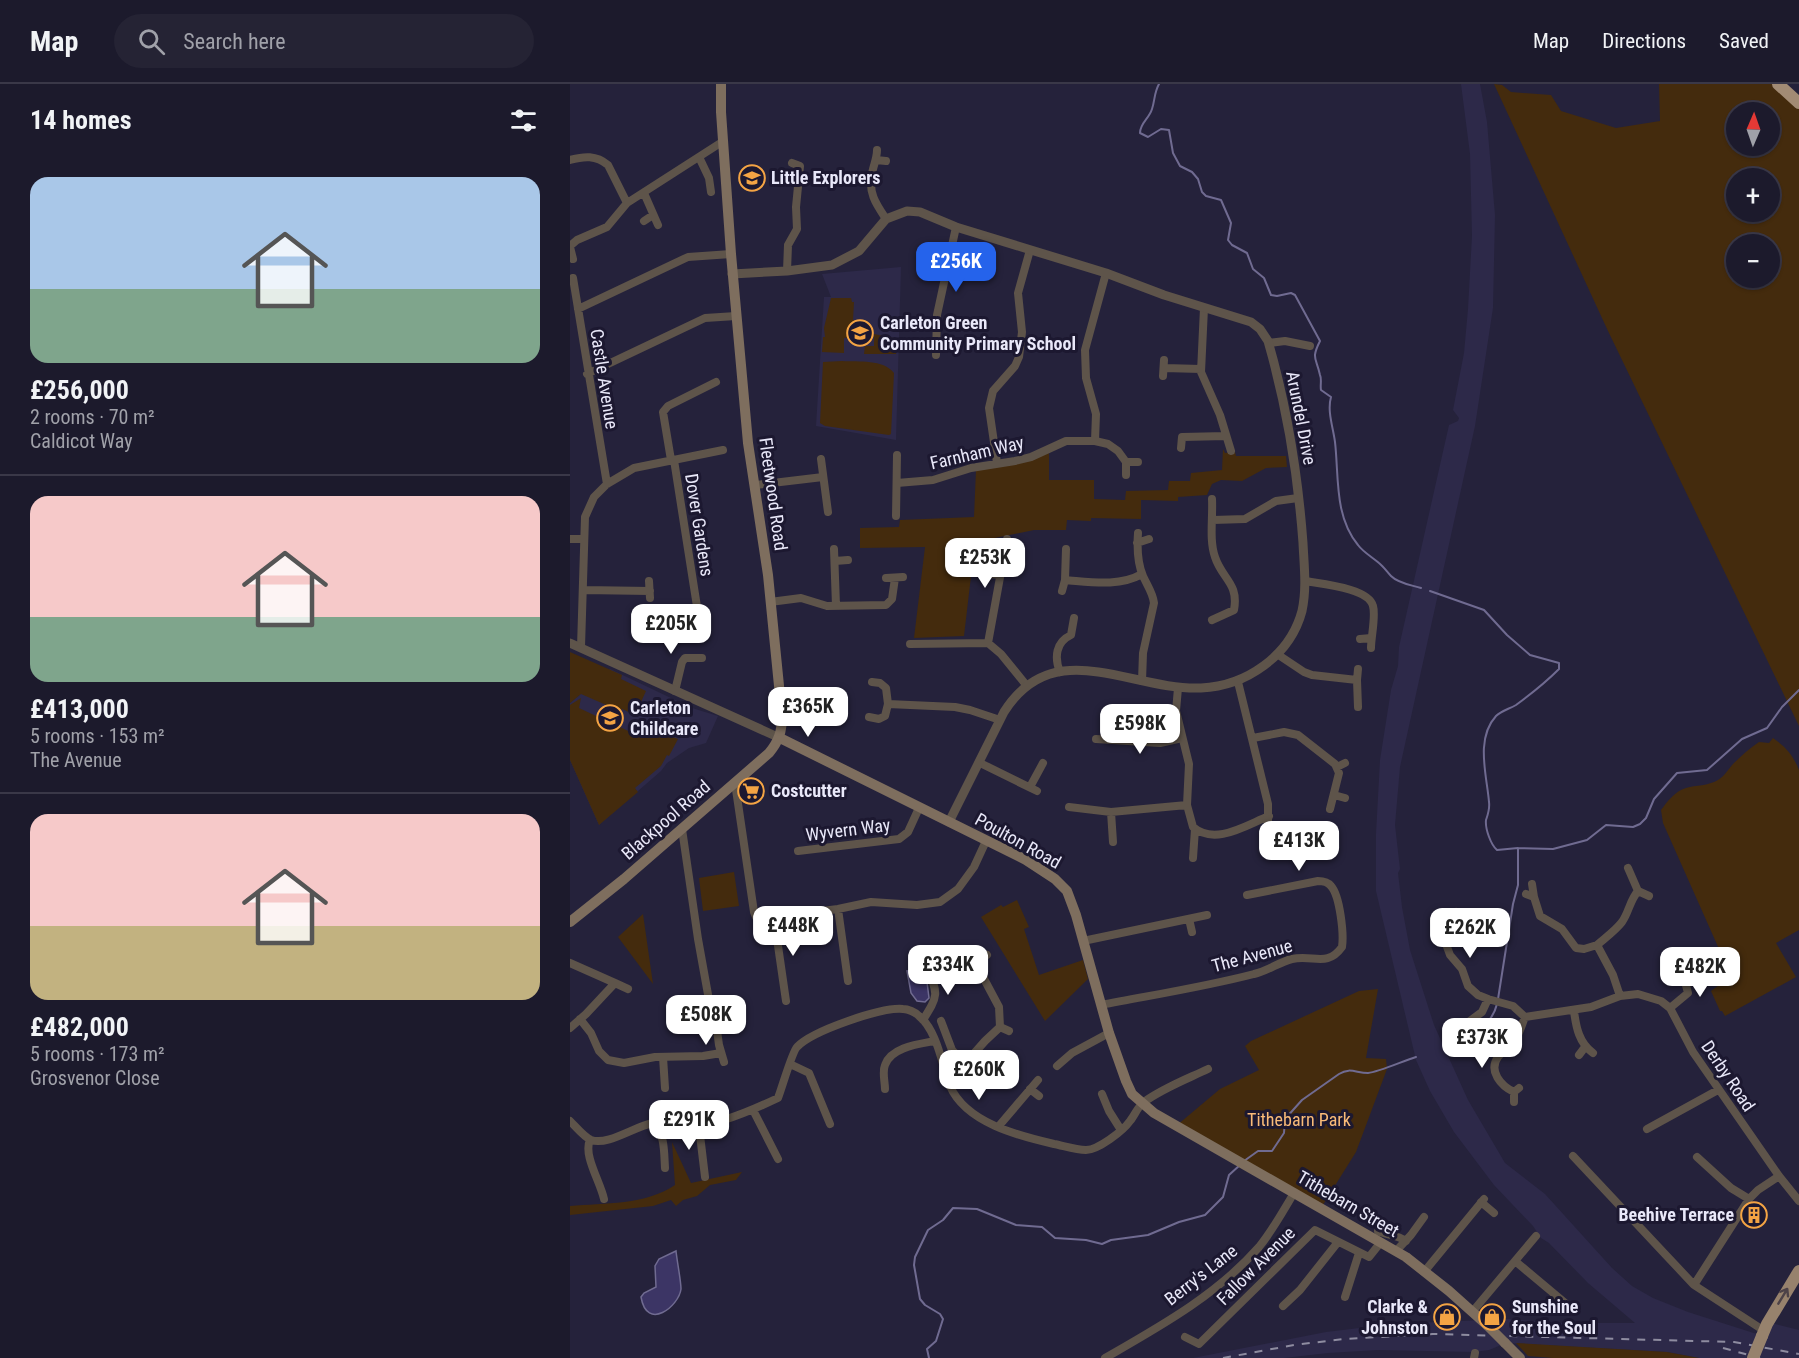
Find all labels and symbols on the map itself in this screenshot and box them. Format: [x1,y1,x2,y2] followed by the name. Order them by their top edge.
[1726,102,1780,156] north arrow
[737,163,767,193] school or university icon: Little Explorers
[771,167,880,188] place label: Little Explorers
[914,242,998,293] pin: £256K
[880,312,1076,354] place label: Carleton Green Community Primary School
[845,318,875,348] school or university icon: Carleton Green Community Primary School
[586,327,623,430] street label: Castle Avenue
[1282,369,1321,466] street label: Arundel Drive
[928,431,1026,473] street label: Farnham Way
[755,436,792,552] street label: Fleetwood Road
[681,472,718,578] street label: Dover Gardens
[943,538,1027,589] pin: £253K
[629,604,713,655] pin: £205K
[766,687,850,738] pin: £365K
[630,697,699,739] place label: Carleton Childcare
[595,703,625,733] school or university icon: Carleton Childcare
[1098,704,1182,755] pin: £598K
[617,775,714,864] street label: Blackpool Road
[736,776,766,806] supermarket icon: Costcutter
[771,780,847,801] place label: Costcutter
[972,808,1065,873] street label: Poulton Road
[804,814,892,845] street label: Wyvern Way
[1257,821,1341,872] pin: £413K
[751,906,835,957] pin: £448K
[1428,908,1512,959] pin: £262K
[1209,935,1294,976] street label: The Avenue
[906,945,990,996] pin: £334K
[1658,947,1742,998] pin: £482K
[664,995,748,1046] pin: £508K
[1440,1018,1524,1069] pin: £373K
[1697,1036,1760,1115] street label: Derby Road
[937,1050,1021,1101] pin: £260K
[647,1100,731,1151] pin: £291K
[1247,1109,1351,1130] park label: Tithebarn Park
[1294,1166,1403,1241] street label: Tithebarn Street
[1739,1200,1769,1230] building icon: Beehive Terrace
[1618,1204,1734,1225] place label: Beehive Terrace
[1212,1222,1299,1309] street label: Fallow Avenue
[1160,1240,1241,1309] street label: Berry's Lane
[1778,1288,1790,1305] one-way arrow
[1361,1296,1429,1338] place label: Clarke & Johnston
[1512,1296,1596,1338] place label: Sunshine for the Soul
[1432,1302,1462,1332] shop icon: Clarke & Johnston
[1477,1302,1507,1332] shop icon: Sunshine for the Soul

